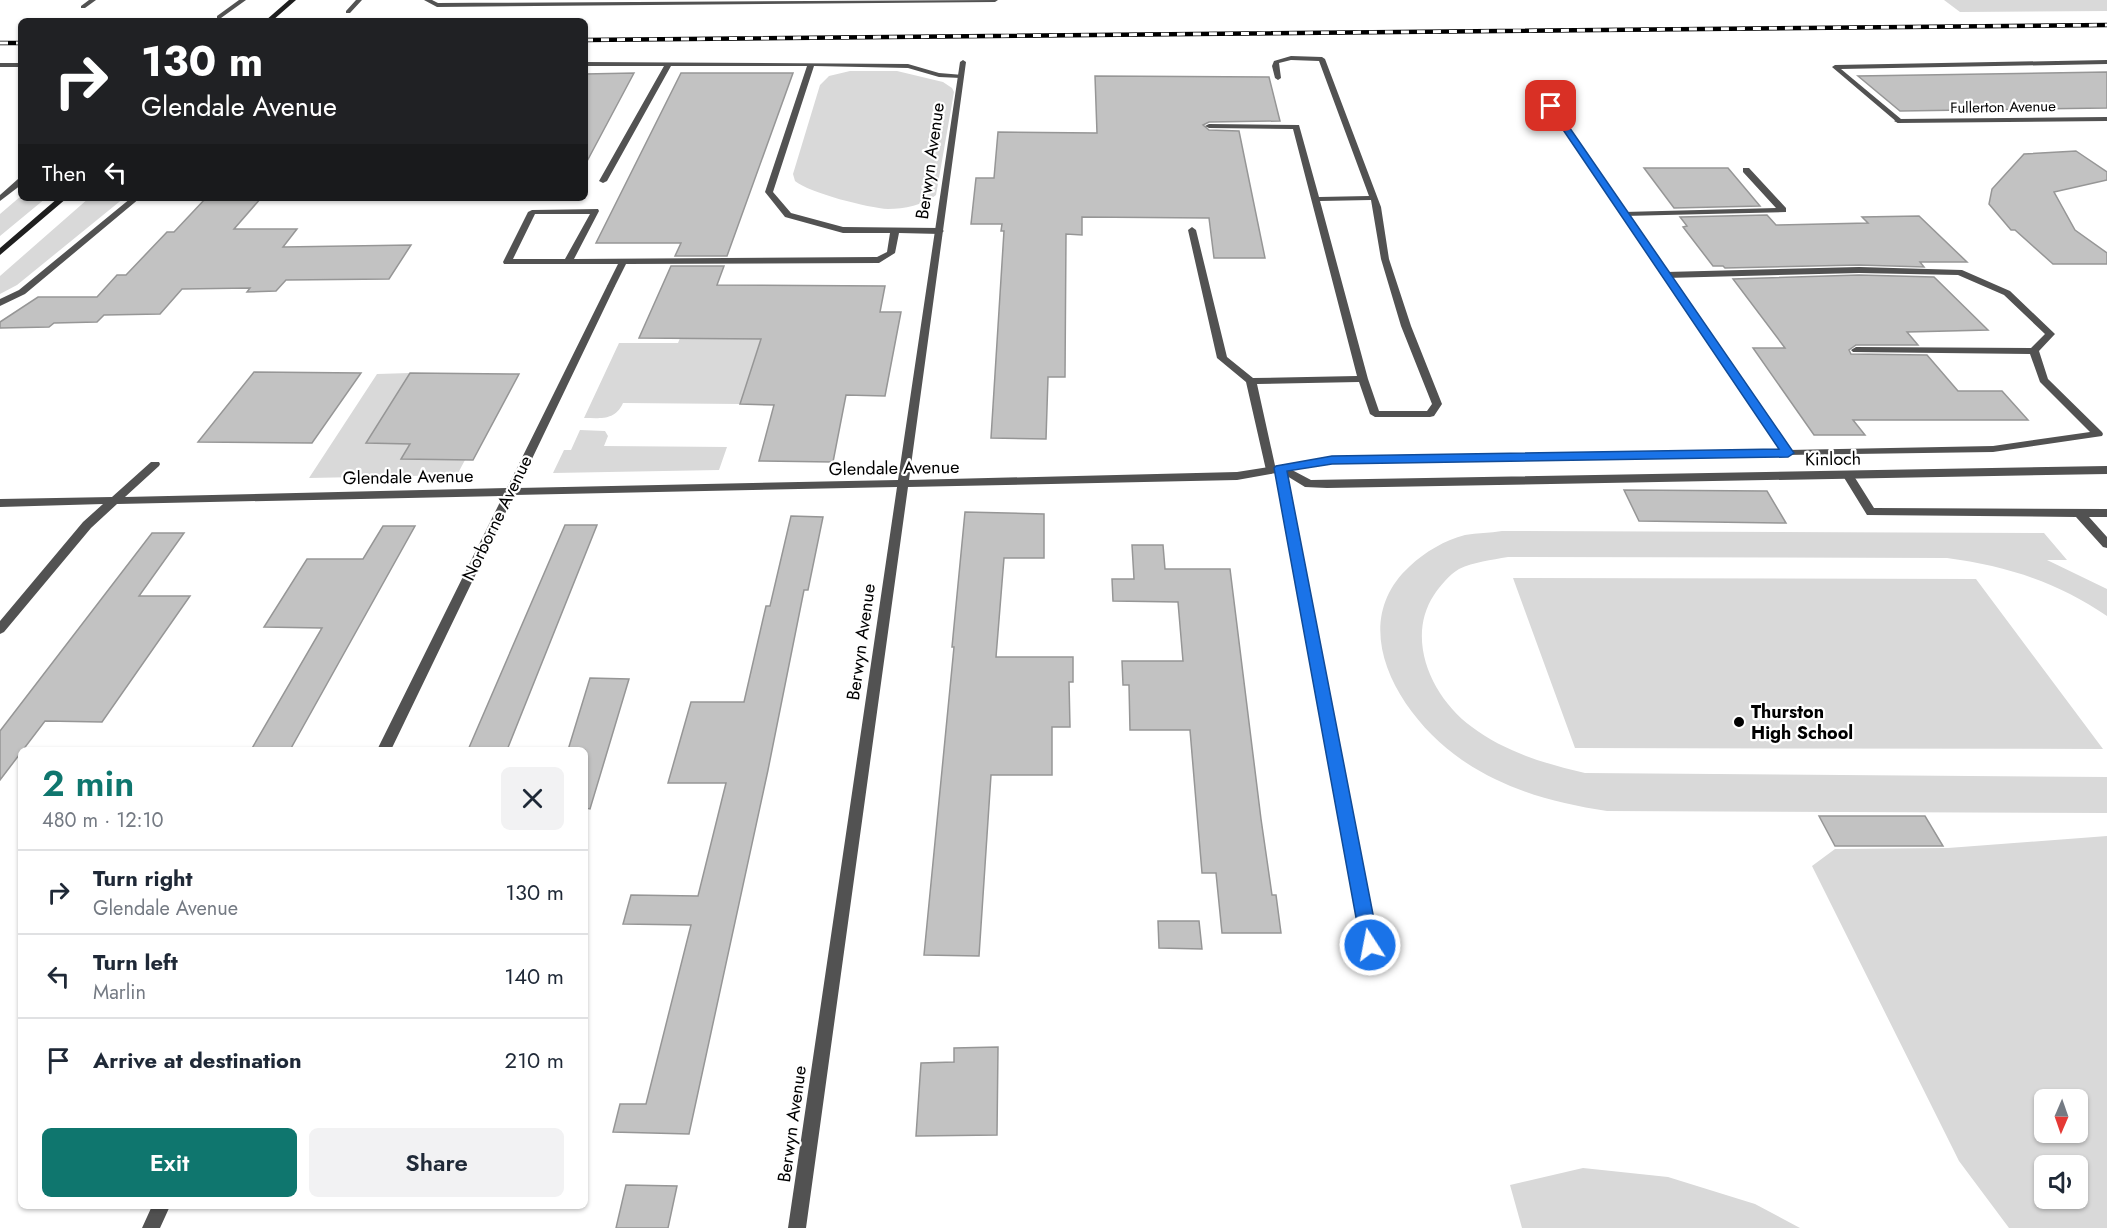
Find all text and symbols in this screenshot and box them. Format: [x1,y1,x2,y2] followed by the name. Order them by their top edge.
[141,31,263,92] text: 130 m
[42,42,120,120] icon: right
[1525,80,1576,131] pin
[141,87,337,126] text: Glendale Avenue
[1534,89,1567,122] icon: arrive
[1950,95,2056,119] street label: Fullerton Avenue
[909,101,951,221] street label: Berwyn Avenue
[99,156,132,189] icon: left
[42,157,87,189] text: Then
[1805,446,1861,472] street label: Kinloch
[455,451,539,585] street label: Norborne Avenue
[828,454,960,482] street label: Glendale Avenue
[342,463,474,491] street label: Glendale Avenue
[840,582,882,702] street label: Berwyn Avenue
[1751,699,1853,746] place label: Thurston High School
[1732,715,1746,729] marker: Thurston High School
[42,757,134,809] text: 2 min
[501,767,564,830] button: close
[42,806,164,835] text: 480 m · 12:10
[93,862,193,894] text: Turn right
[42,876,75,909] icon: right
[505,876,564,908] text: 130 m
[93,894,238,923] text: Glendale Avenue
[1338,913,1402,977] position arrow
[93,946,178,978] text: Turn left
[42,960,75,993] icon: left
[504,960,564,992] text: 140 m
[93,978,146,1007] text: Marlin
[42,1044,75,1077] icon: arrive
[93,1044,302,1076] text: Arrive at destination
[505,1044,564,1076] text: 210 m
[771,1064,813,1184] street label: Berwyn Avenue
[2034,1089,2088,1143] north arrow
[2034,1089,2088,1209] map controls
[42,1128,297,1197] button: Exit
[309,1128,564,1197] button: Share
[2034,1155,2088,1209] button: sound

